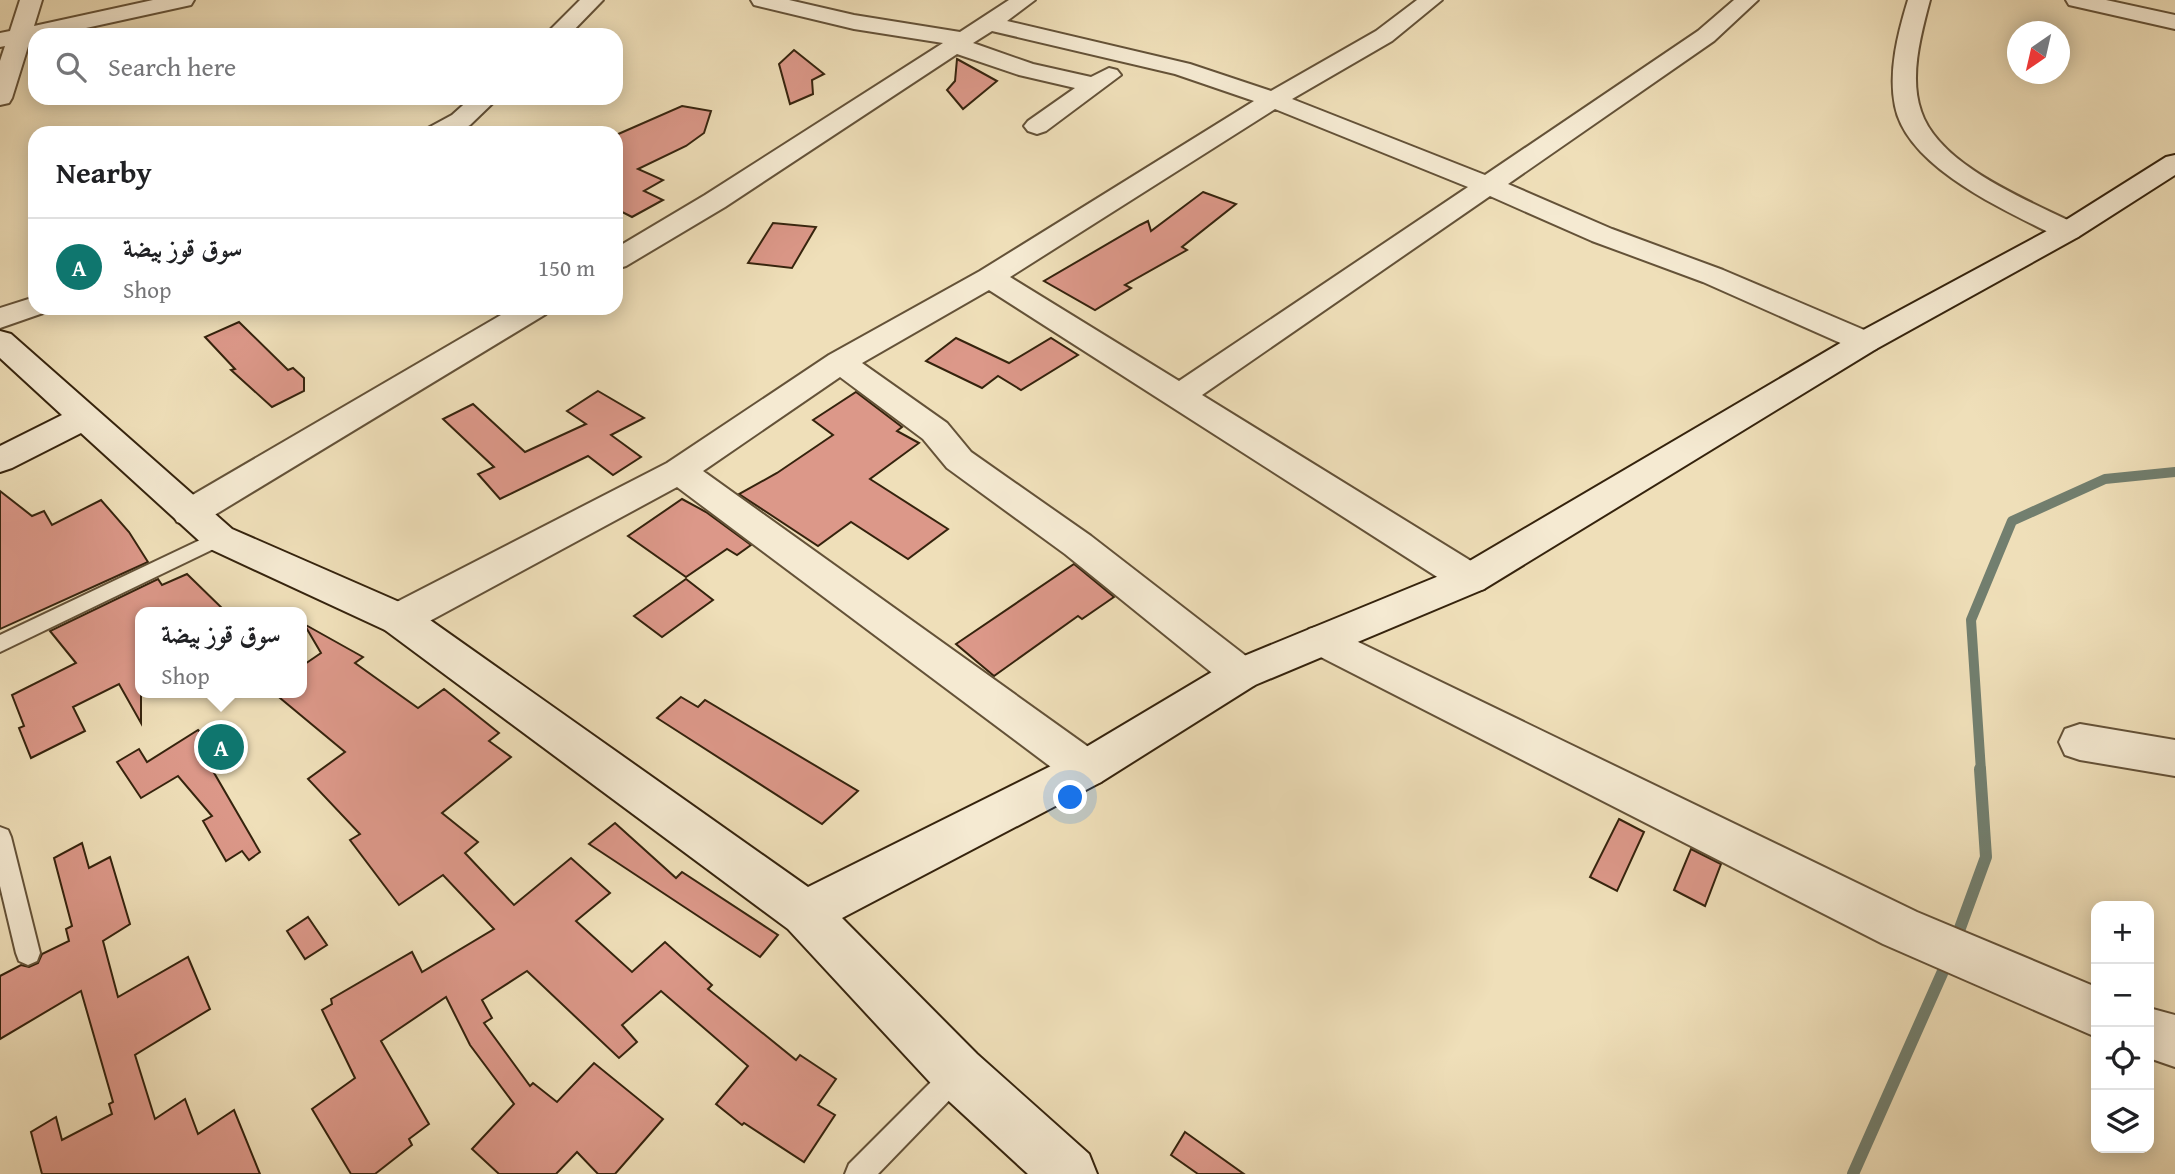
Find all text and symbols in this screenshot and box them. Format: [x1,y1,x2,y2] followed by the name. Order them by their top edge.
[2007,21,2070,84] north arrow
[28,28,623,105] search box
[108,47,236,86] text: Search here
[52,48,90,86] icon: search
[56,150,152,194] text: Nearby
[123,228,242,267] text: سوق قوز بيضة
[72,251,86,284] text: A
[538,251,595,284] text: 150 m
[123,273,171,306] text: Shop
[135,607,307,698] popup
[161,614,281,653] text: سوق قوز بيضة
[161,659,210,692] text: Shop
[198,721,244,773] pin: A
[1053,780,1087,814] your location
[2091,901,2154,1153] map controls
[2091,901,2154,964] button: +
[2091,964,2154,1027] button: −
[2091,1027,2154,1090] button: locate
[2091,1090,2154,1153] button: layers

